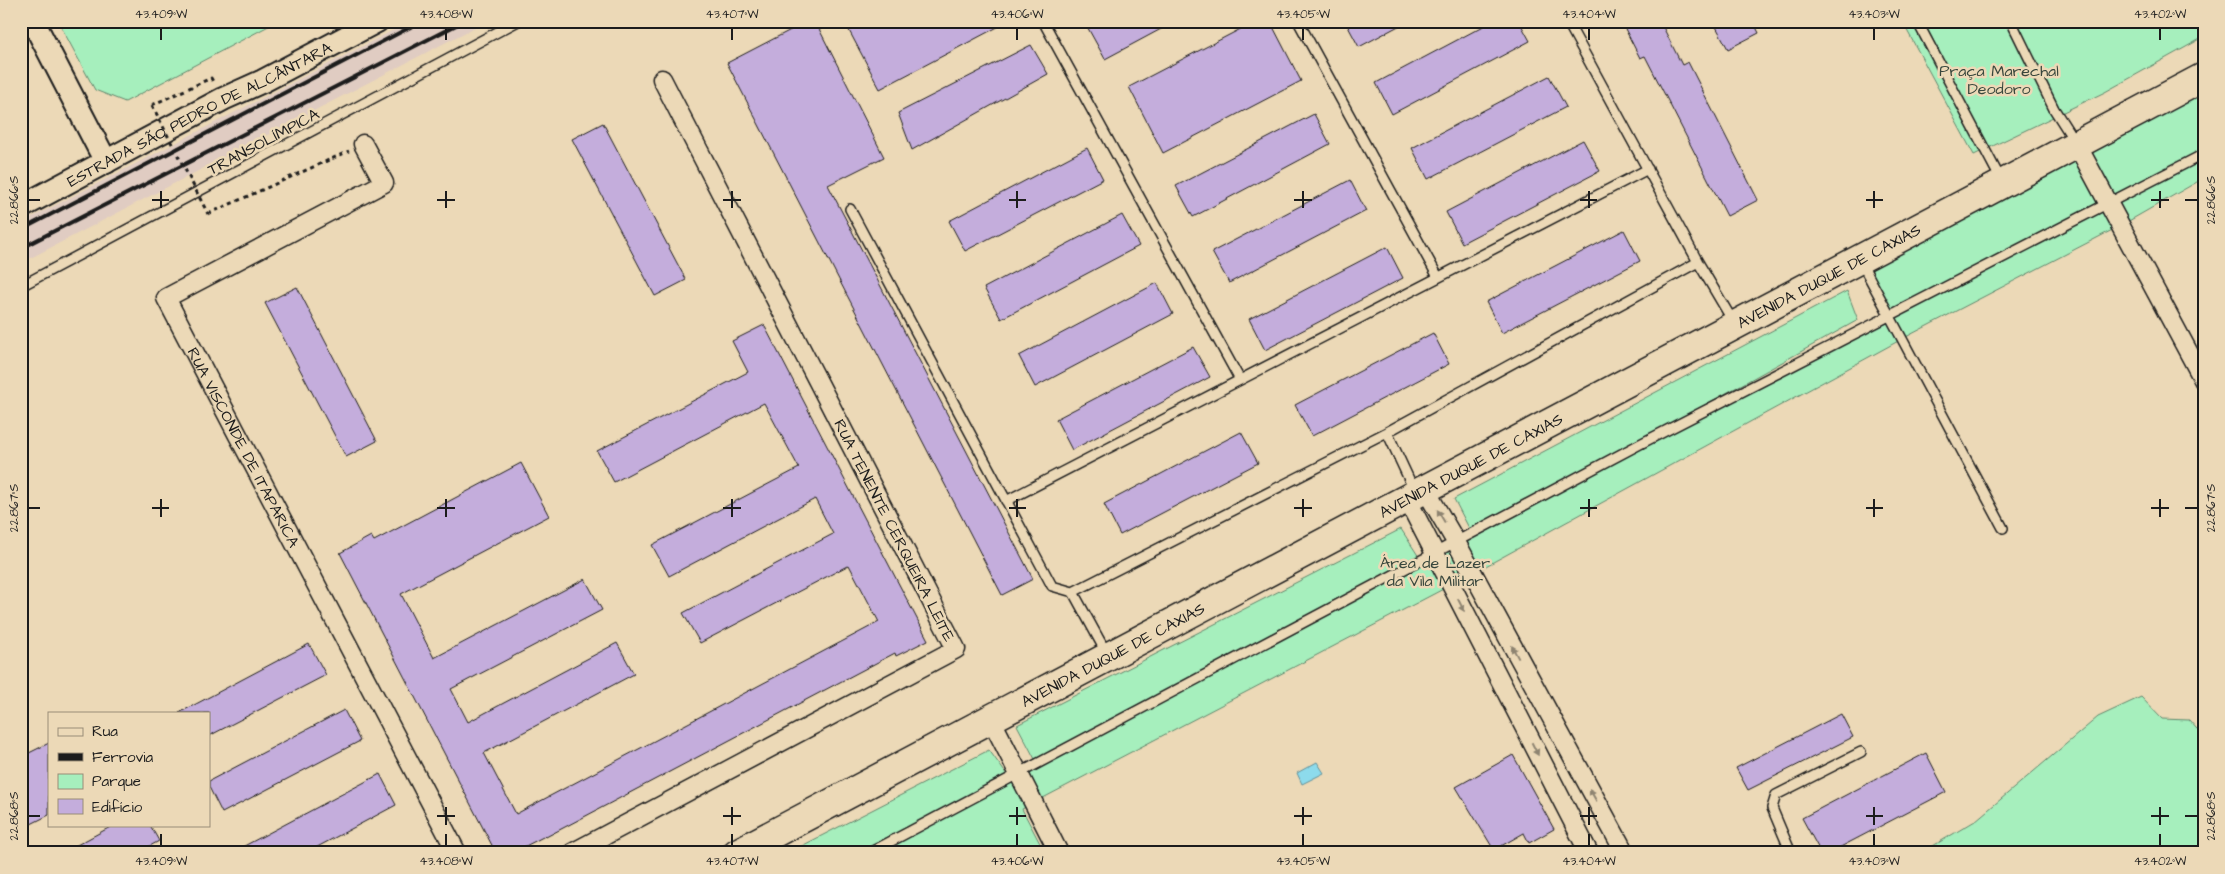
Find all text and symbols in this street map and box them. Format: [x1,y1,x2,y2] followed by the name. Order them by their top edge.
[135,6,188,23] text: 43.409°W
[419,6,473,23] text: 43.408°W
[705,6,759,23] text: 43.407°W
[990,6,1044,23] text: 43.406°W
[1276,6,1331,23] text: 43.405°W
[1562,6,1617,23] text: 43.404°W
[1848,6,1901,23] text: 43.403°W
[2134,6,2187,23] text: 43.402°W
[63,37,336,193] street label: ESTRADA SÃO PEDRO DE ALCÂNTARA
[1939,60,2059,100] park label: Praça Marechal Deodoro
[204,103,323,181] street label: TRANSOLÍMPICA
[6,175,23,224] text: 22.866°S
[2203,175,2220,224] text: 22.866°S
[1733,219,1925,334] street label: AVENIDA DUQUE DE CAXIAS
[182,344,305,551] street label: RUA VISCONDE DE ITAPARICA
[1375,408,1567,523] street label: AVENIDA DUQUE DE CAXIAS
[828,416,960,646] street label: RUA TENENTE CERQUEIRA LEITE
[6,483,23,532] text: 22.867°S
[2203,483,2220,532] text: 22.867°S
[1436,509,1445,522] one-way arrow
[1380,552,1490,592] park label: Área de Lazer da Vila Militar
[1017,597,1209,713] street label: AVENIDA DUQUE DE CAXIAS
[1457,597,1465,612] one-way arrow
[1511,645,1519,659] one-way arrow
[48,712,210,826] legend
[92,721,118,742] text: Rua
[1531,742,1539,756] one-way arrow
[92,747,154,768] text: Ferrovia
[92,771,141,792] text: Parque
[1588,788,1597,801] one-way arrow
[6,791,23,840] text: 22.868°S
[2203,791,2220,840] text: 22.868°S
[92,797,143,818] text: Edifício
[135,853,188,870] text: 43.409°W
[419,853,473,870] text: 43.408°W
[705,853,759,870] text: 43.407°W
[990,853,1044,870] text: 43.406°W
[1276,853,1331,870] text: 43.405°W
[1562,853,1617,870] text: 43.404°W
[1848,853,1901,870] text: 43.403°W
[2134,853,2187,870] text: 43.402°W

